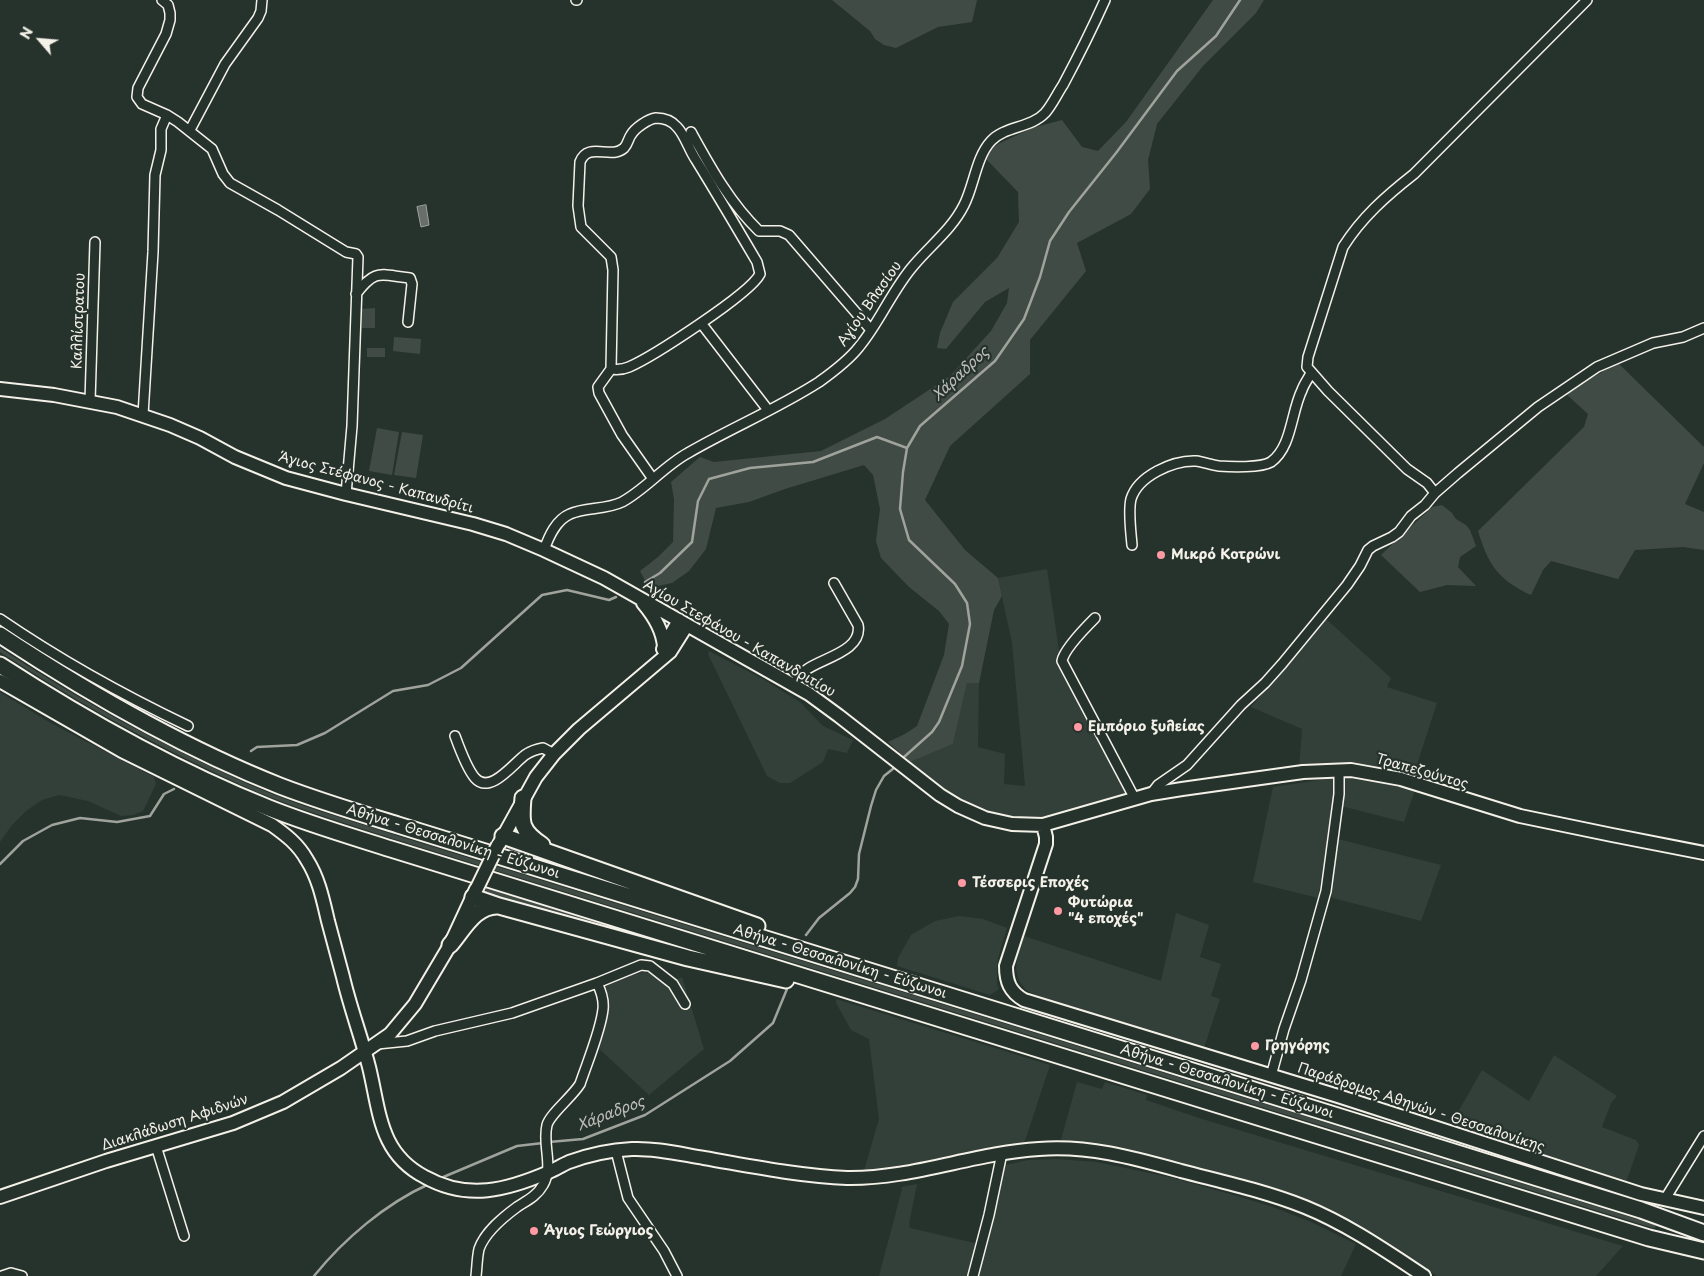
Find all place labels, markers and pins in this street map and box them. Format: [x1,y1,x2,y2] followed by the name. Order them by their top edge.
[1171,547,1280,563] place label: Μικρό Κοτρώνι
[1155,549,1167,561] marker: Μικρό Κοτρώνι
[1088,719,1205,735] place label: Εμπόριο ξυλείας
[1072,721,1084,733] marker: Εμπόριο ξυλείας
[972,875,1089,891] place label: Τέσσερις Εποχές
[956,877,968,889] marker: Τέσσερις Εποχές
[1068,895,1143,928] place label: Φυτώρια "4 εποχές"
[1052,905,1064,917] marker: Φυτώρια "4 εποχές"
[1265,1038,1330,1054] place label: Γρηγόρης
[1249,1040,1261,1052] marker: Γρηγόρης
[544,1223,653,1239] place label: Άγιος Γεώργιος
[528,1225,540,1237] marker: Άγιος Γεώργιος

